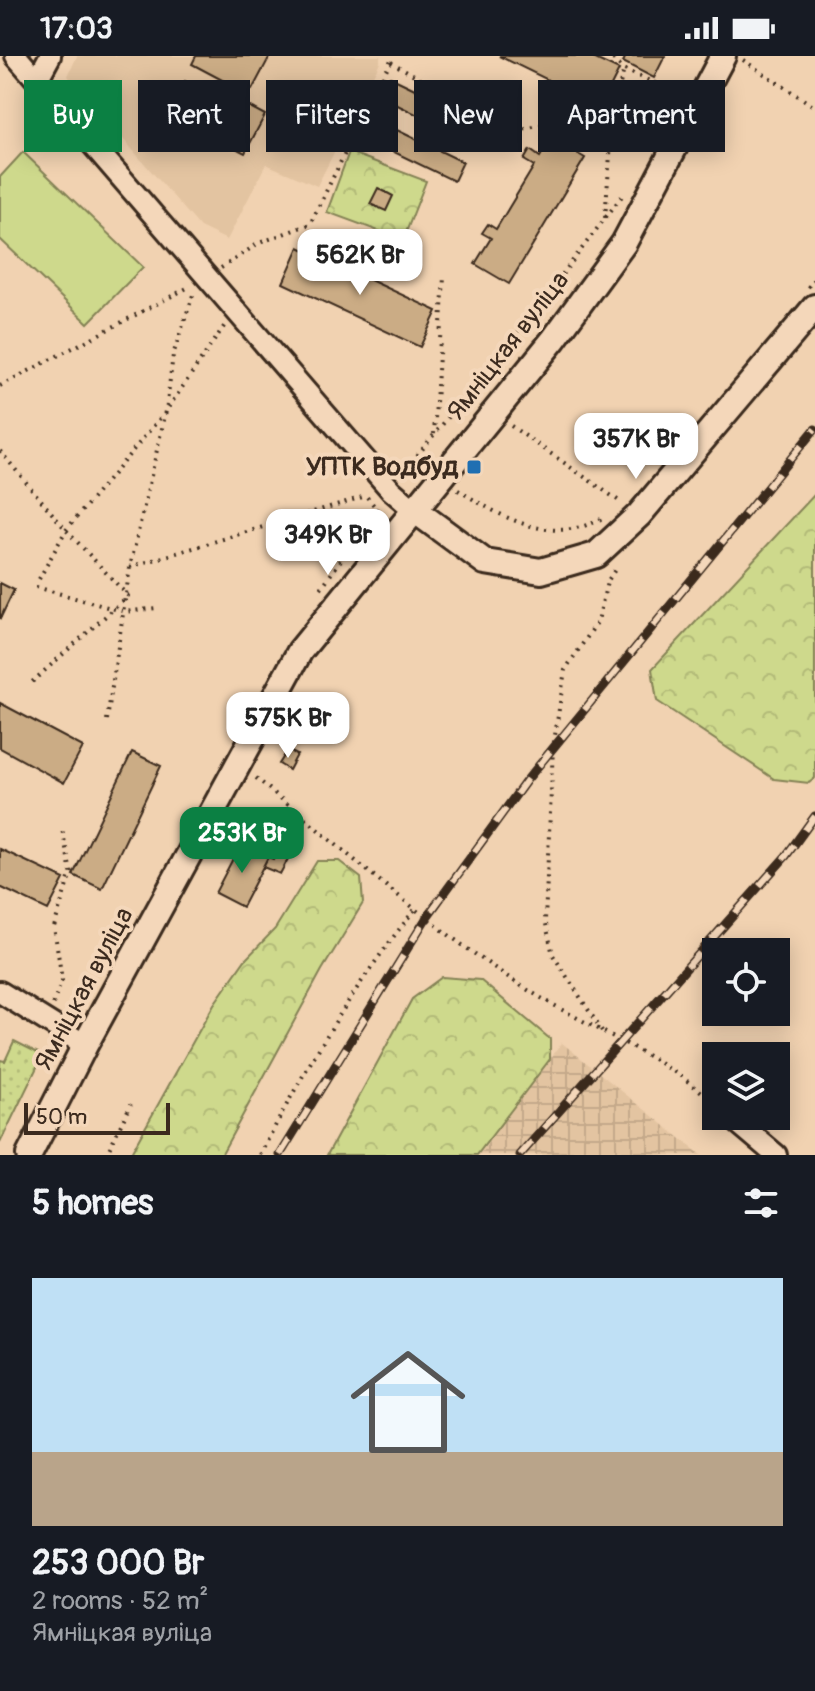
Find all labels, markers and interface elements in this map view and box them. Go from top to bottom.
text: 17:03 [40,10,113,47]
chip: Buy [24,80,122,152]
chip: Rent [138,80,250,152]
chip: Filters [266,80,398,152]
chip: New [414,80,522,152]
chip: Apartment [538,80,725,152]
pin: 562K Br [286,229,434,297]
text: 562K Br [315,239,405,271]
street label: Ямніцкая вуліца [440,265,576,427]
pin: 357K Br [562,413,710,481]
text: 357K Br [592,423,680,455]
place label: УПТК Водбуд [306,451,458,483]
marker: УПТК Водбуд [465,458,483,476]
pin: 349K Br [254,509,402,577]
text: 349K Br [284,519,372,551]
pin: 575K Br [214,692,362,760]
text: 575K Br [244,702,332,734]
pin: 253K Br [168,807,316,875]
text: 253K Br [198,817,286,849]
street label: Ямніцкая вуліца [28,902,140,1076]
map controls [702,938,790,1130]
button: locate [702,938,790,1026]
button: layers [702,1042,790,1130]
scale bar [24,1099,170,1135]
text: 50 m [36,1103,87,1131]
icon: filters [739,1181,783,1225]
text: 5 homes [32,1182,153,1225]
icon: home [336,1330,480,1474]
text: 253 000 Br [32,1542,204,1585]
text: 2 rooms · 52 m² [32,1585,208,1617]
text: Ямніцкая вуліца [32,1617,212,1649]

